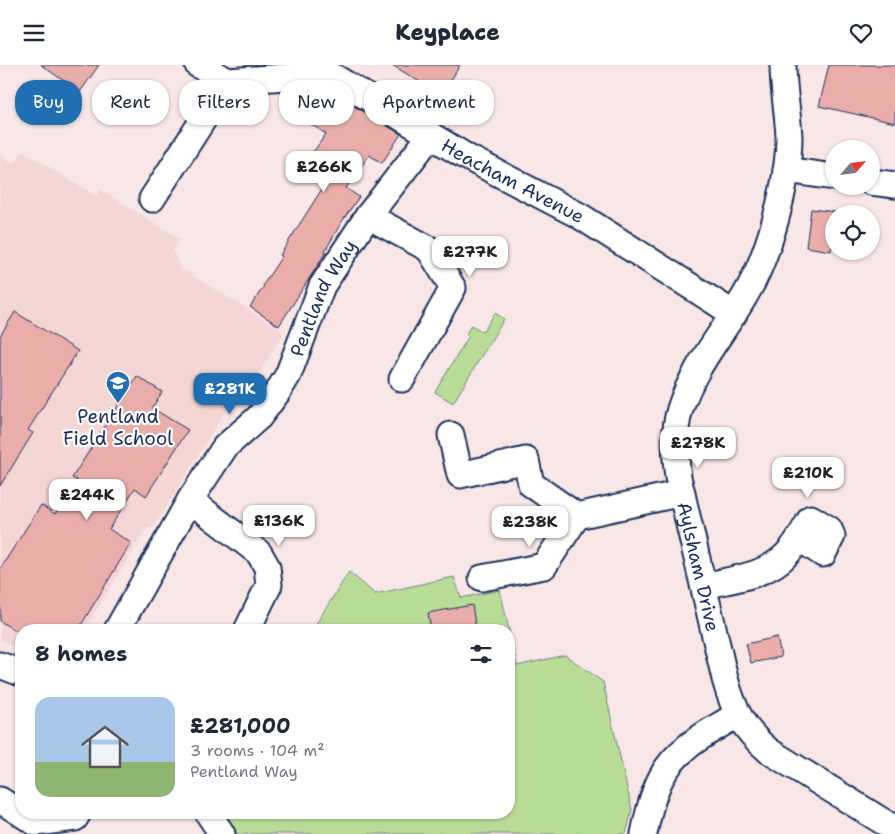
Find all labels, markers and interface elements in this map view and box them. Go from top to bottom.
text: Keyplace [395,18,500,47]
icon: menu [20,19,48,47]
icon: heart [847,19,875,47]
chip: Buy [15,80,82,125]
chip: Rent [92,80,169,125]
chip: Filters [179,80,269,125]
chip: New [279,80,354,125]
chip: Apartment [364,80,494,125]
street label: Heacham Avenue [437,132,589,229]
north arrow [825,140,880,195]
map controls [825,140,880,260]
pin: £266K [289,151,359,193]
text: £266K [296,156,352,177]
button: locate [825,205,880,260]
street label: Pentland Way [284,234,362,360]
pin: £277K [435,235,505,278]
text: £277K [443,241,497,262]
school or university icon: Pentland Field School [105,370,131,404]
pin: £281K [195,373,265,415]
text: £281K [205,378,255,399]
place label: Pentland Field School [63,404,173,451]
pin: £278K [663,427,733,469]
text: £278K [671,432,725,453]
pin: £210K [773,457,843,499]
text: £210K [783,462,833,483]
pin: £244K [52,479,122,521]
text: £244K [60,484,114,505]
street label: Aylsham Drive [672,499,726,634]
pin: £136K [244,505,314,547]
pin: £238K [495,505,565,548]
text: £136K [254,510,304,531]
text: £238K [502,511,558,532]
text: 8 homes [35,640,127,668]
icon: filters [467,640,495,668]
text: £281,000 [190,712,291,740]
icon: home [75,717,135,777]
text: 3 rooms · 104 m² [190,740,325,761]
text: Pentland Way [190,761,298,782]

